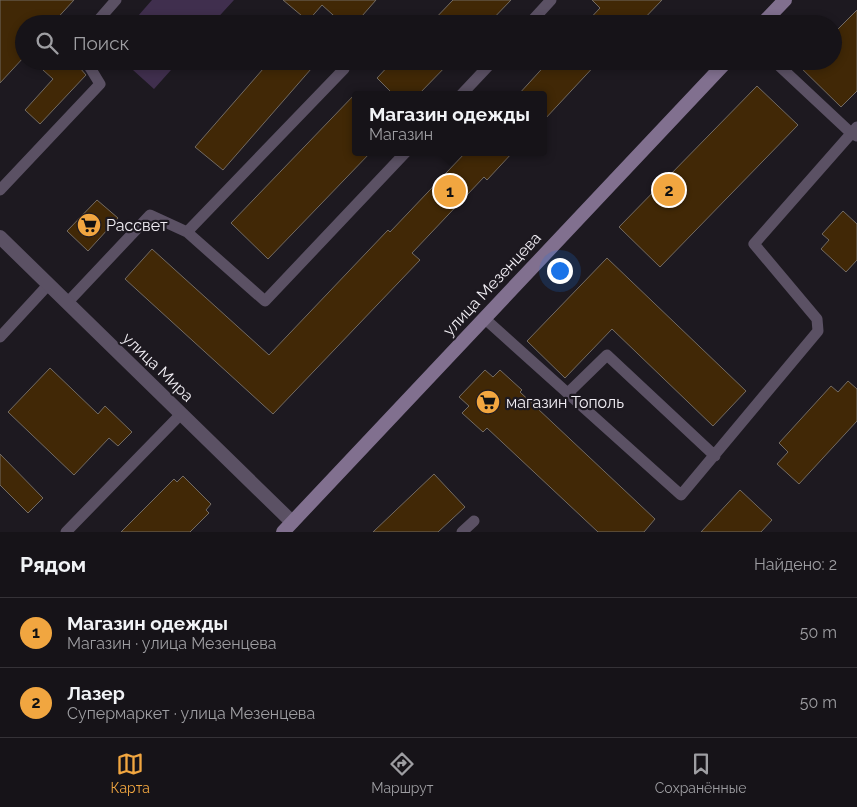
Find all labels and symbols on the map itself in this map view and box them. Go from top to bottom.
pin: 2 [653,171,685,209]
pin: 1 [434,172,466,210]
supermarket icon: Рассвет [76,212,102,238]
place label: Рассвет [106,216,168,235]
street label: улица Мезенцева [439,228,545,340]
your location [547,258,573,284]
street label: улица Мира [118,328,198,406]
supermarket icon: магазин Тополь [475,389,501,415]
place label: магазин Тополь [506,393,624,412]

